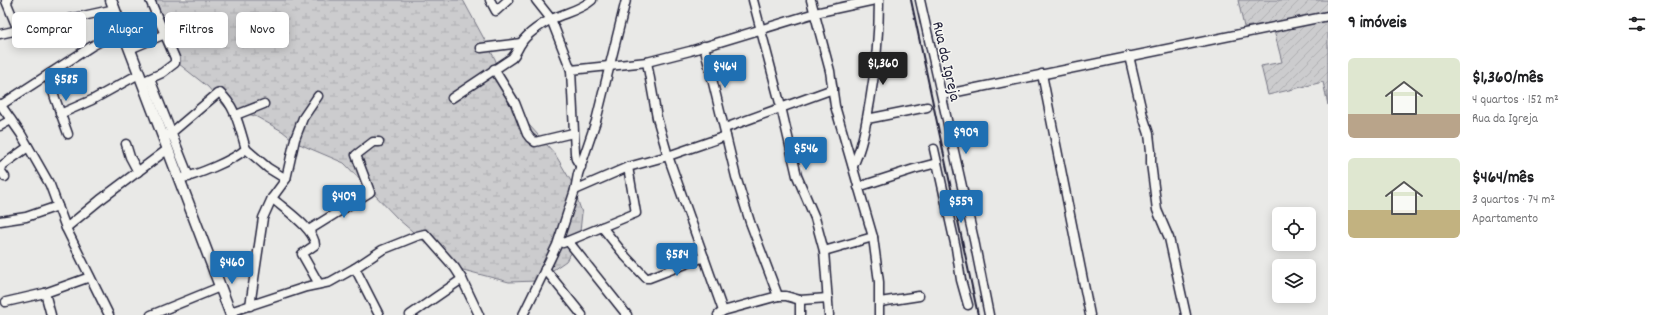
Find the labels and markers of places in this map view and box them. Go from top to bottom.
pin: $1,360 [850,52,916,86]
pin: $464 [701,55,749,89]
pin: $585 [42,68,90,102]
pin: $909 [942,121,990,155]
pin: $546 [782,137,830,171]
pin: $409 [320,185,368,219]
pin: $559 [937,190,985,224]
pin: $584 [653,243,701,277]
pin: $460 [208,251,256,285]

